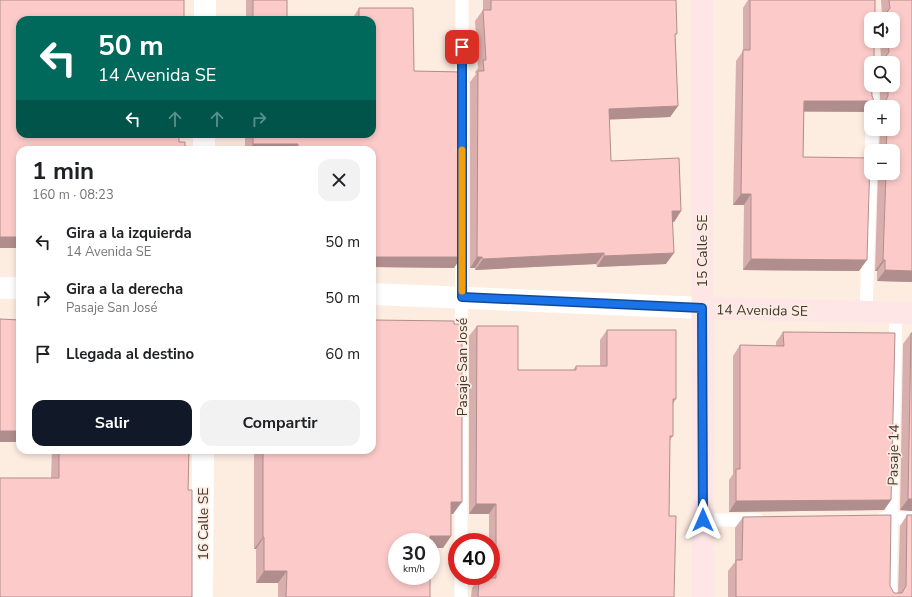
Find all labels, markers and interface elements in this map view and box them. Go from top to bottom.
map controls [864,12,900,180]
button: sound [864,12,900,48]
text: 50 m [98,27,164,65]
pin [445,30,479,64]
icon: left [32,32,84,84]
icon: arrive [451,36,473,58]
button: search [864,56,900,92]
text: 14 Avenida SE [98,63,216,87]
button: + [864,100,900,136]
icon: left [122,108,144,130]
icon: ahead [164,108,186,130]
icon: ahead [206,108,228,130]
icon: right [248,108,270,130]
button: − [864,144,900,180]
text: 1 min [32,155,94,187]
button: close [318,159,360,201]
text: 160 m · 08:23 [32,186,114,204]
street label: 15 Calle SE [693,214,712,288]
text: Gira a la izquierda [66,223,192,243]
icon: left [32,231,54,253]
text: 50 m [325,232,360,252]
text: 14 Avenida SE [66,243,151,261]
text: Gira a la derecha [66,279,183,299]
icon: right [32,287,54,309]
text: 50 m [325,288,360,308]
text: Pasaje San José [66,299,158,317]
street label: 14 Avenida SE [716,300,808,321]
street label: Pasaje San José [453,318,472,416]
icon: arrive [32,343,54,365]
text: Llegada al destino [66,344,194,364]
text: 60 m [325,344,360,364]
button: Salir [32,400,192,446]
button: Compartir [200,400,360,446]
street label: Pasaje 14 [883,424,904,486]
street label: 16 Calle SE [194,487,213,561]
position arrow [682,499,724,541]
speed limit sign: 40 [448,533,500,585]
text: 30 [402,540,426,567]
text: km/h [403,562,425,576]

